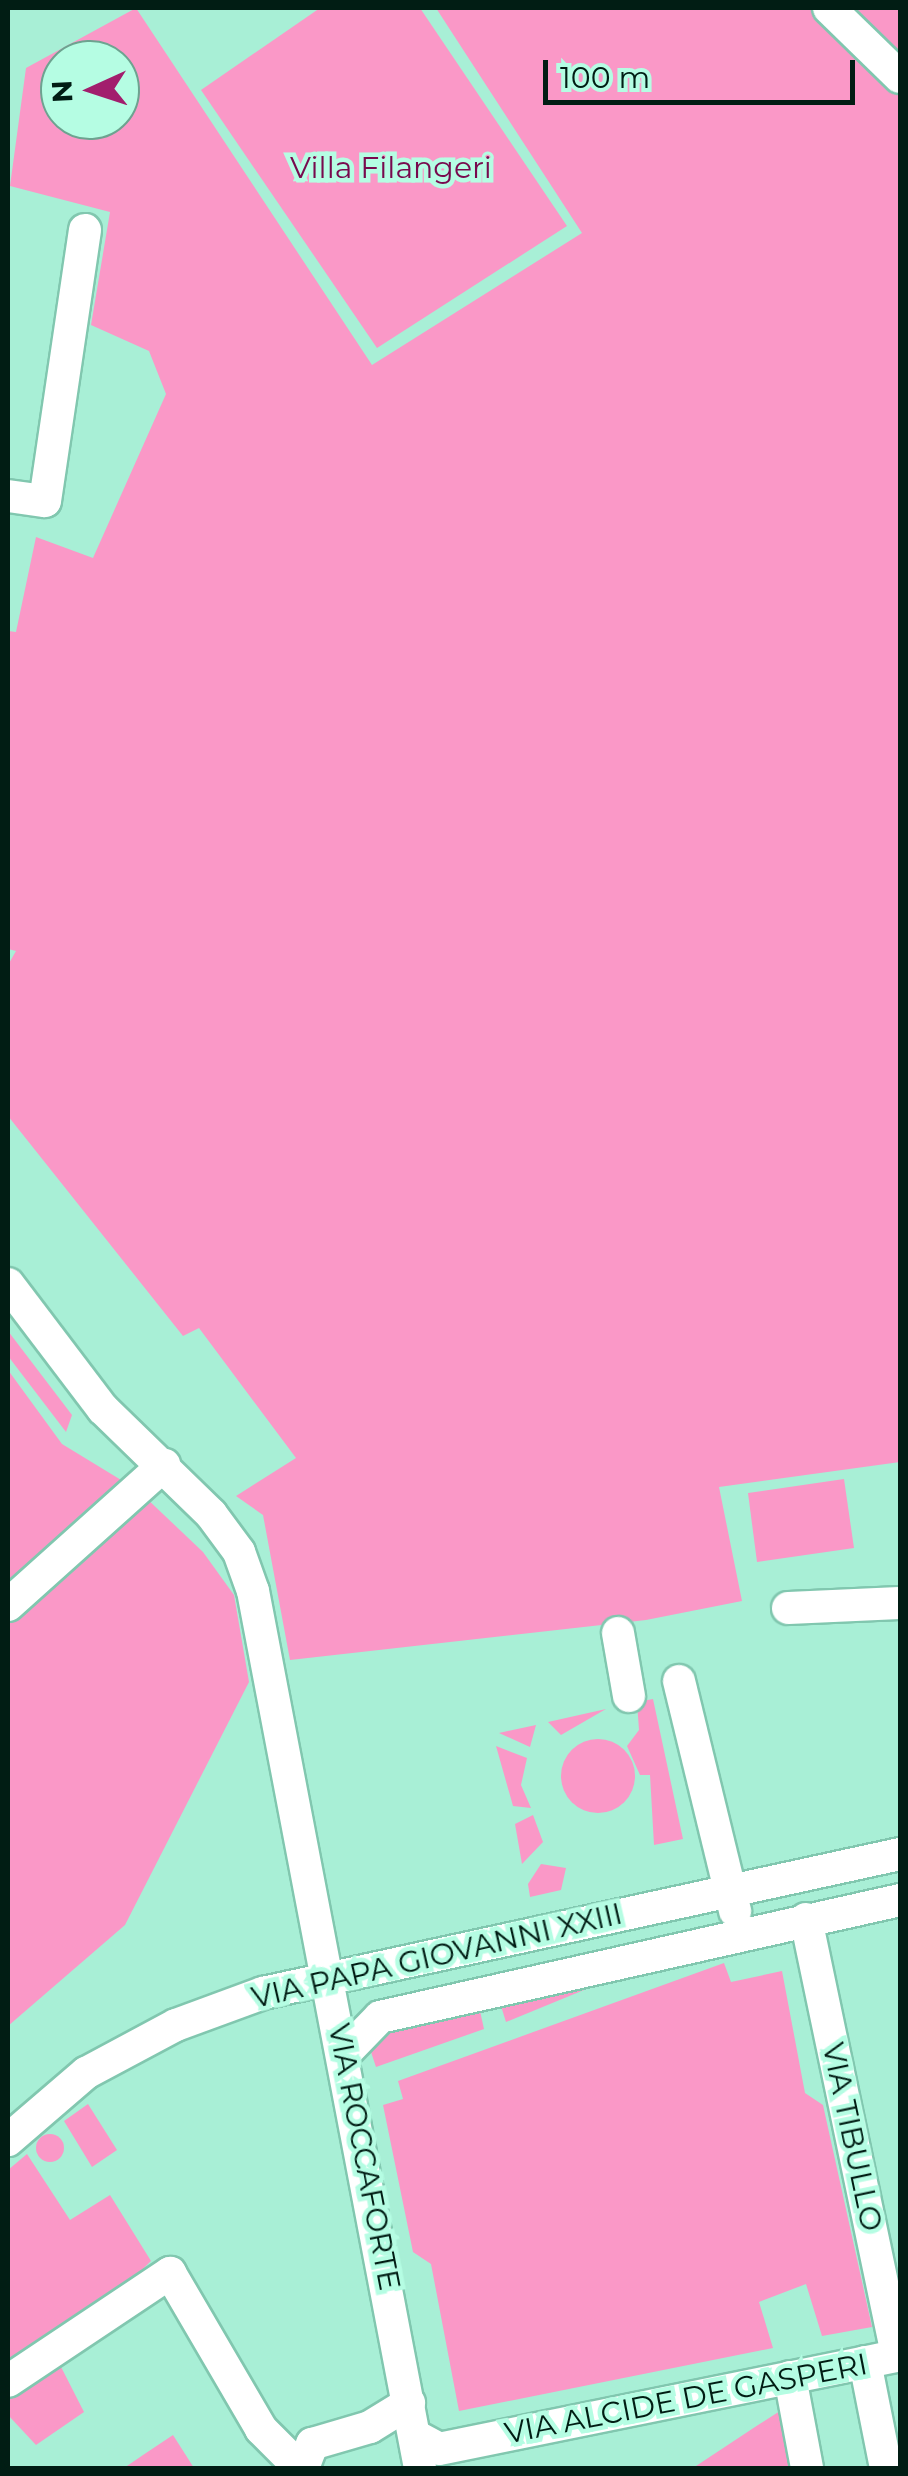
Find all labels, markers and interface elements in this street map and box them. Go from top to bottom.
north arrow [40,40,140,140]
scale bar [548,40,860,102]
text: 100 m [560,59,650,96]
text: N [44,79,80,104]
park label: Villa Filangeri [290,150,492,186]
street label: VIA PAPA GIOVANNI XXIII [248,1896,626,2016]
street label: VIA ROCCAFORTE [320,2021,408,2293]
street label: VIA TIBULLO [814,2040,890,2234]
street label: VIA ALCIDE DE GASPERI [502,2346,870,2452]

